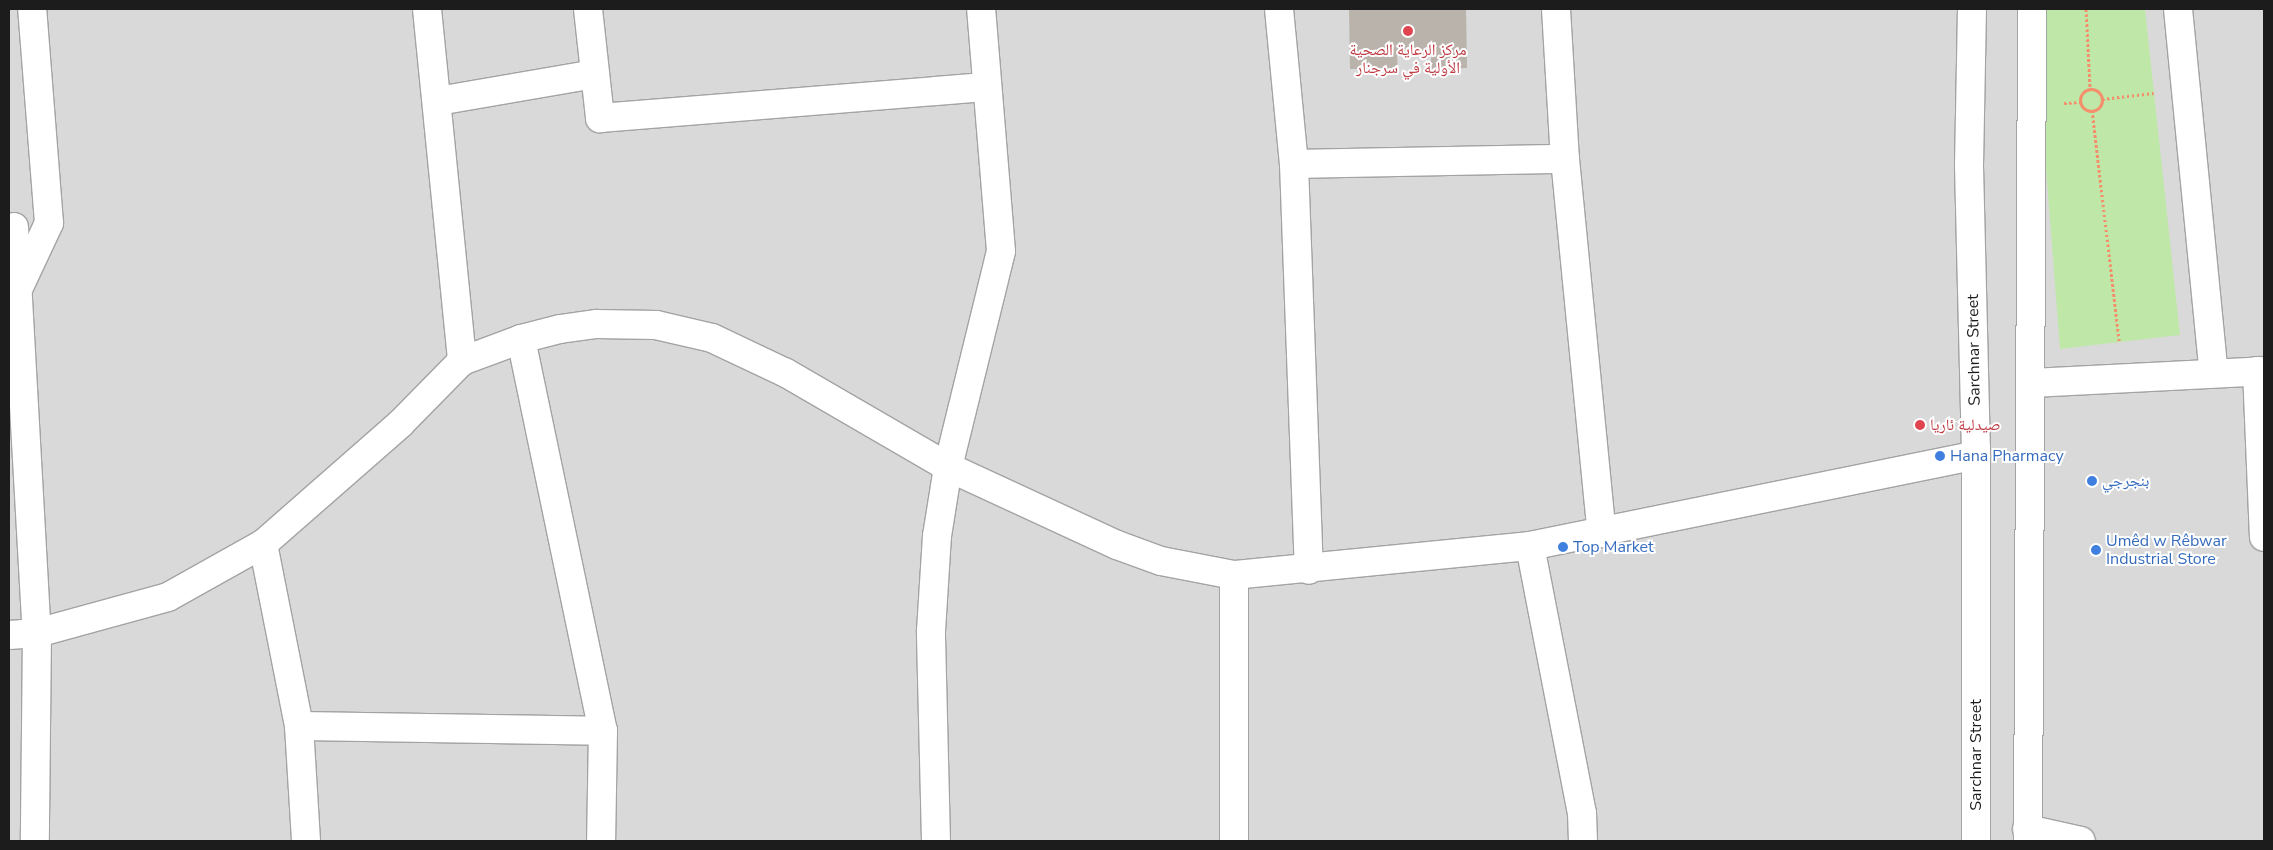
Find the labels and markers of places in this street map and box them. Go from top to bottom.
marker: مركز الرعاية الصحية الأولية في سرجنار [1401,24,1415,38]
place label: مركز الرعاية الصحية الأولية في سرجنار [1350,40,1466,78]
place label: صيدلية ئاريا [1930,415,2001,435]
marker: صيدلية ئاريا [1914,419,1926,431]
place label: Hana Pharmacy [1950,446,2064,466]
marker: Hana Pharmacy [1934,450,1946,462]
place label: بنجرجي [2102,471,2149,491]
marker: بنجرجي [2086,475,2098,487]
place label: Umêd w Rêbwar Industrial Store [2106,531,2227,569]
place label: Top Market [1573,537,1654,557]
marker: Top Market [1557,541,1569,553]
marker: Umêd w Rêbwar Industrial Store [2090,544,2102,556]

